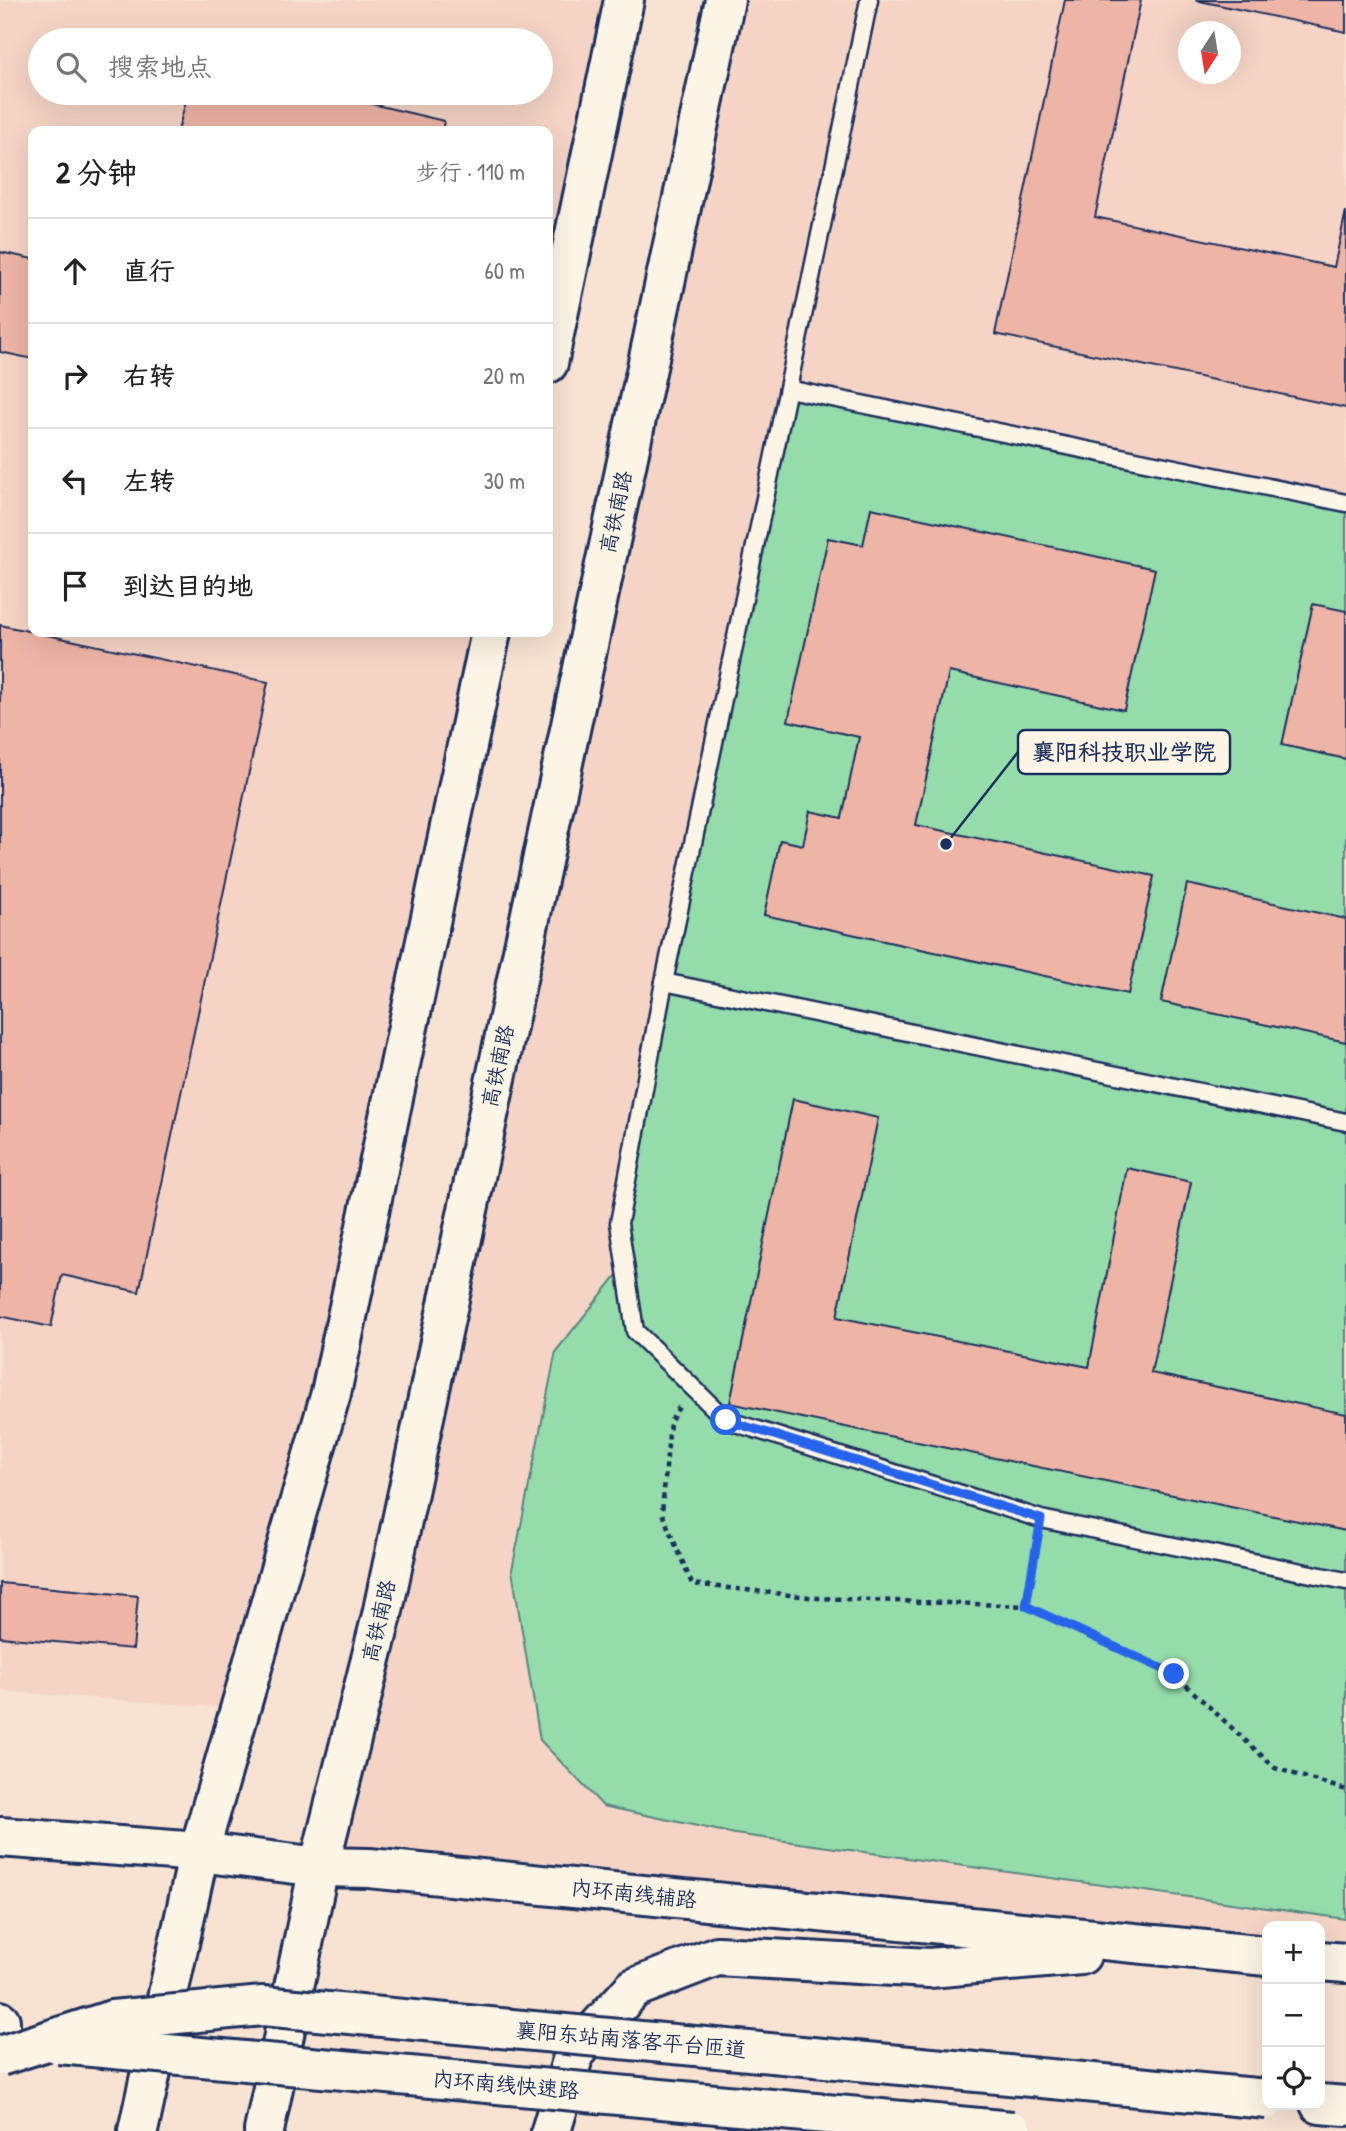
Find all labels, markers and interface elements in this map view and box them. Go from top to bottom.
north arrow [1178,21,1241,84]
search box [28,28,553,105]
icon: search [52,48,90,86]
text: 搜索地点 [108,49,212,84]
text: 2 分钟 [56,152,137,192]
text: 步行 · 110 m [416,156,525,187]
icon: ahead [56,252,94,290]
text: 直行 [123,253,175,288]
text: 60 m [485,255,525,286]
icon: right [56,357,94,395]
text: 右转 [123,358,175,393]
text: 20 m [483,360,525,391]
icon: left [56,462,94,500]
text: 左转 [123,463,175,498]
text: 30 m [483,465,525,496]
street label: 高铁南路 [593,468,638,556]
icon: arrive [56,567,94,605]
text: 到达目的地 [123,568,253,603]
callout: 襄阳科技职业学院 [1018,730,1230,774]
text: 襄阳科技职业学院 [1032,736,1216,767]
street label: 高铁南路 [475,1022,520,1110]
route start [710,1404,741,1435]
street label: 高铁南路 [355,1577,402,1665]
route end [1158,1658,1189,1689]
street label: 内环南线辅路 [570,1872,698,1915]
map controls [1262,1921,1325,2110]
button: + [1262,1921,1325,1984]
button: − [1262,1984,1325,2047]
street label: 襄阳东站南落客平台匝道 [515,2015,747,2064]
button: locate [1262,2047,1325,2110]
street label: 内环南线快速路 [432,2064,581,2105]

